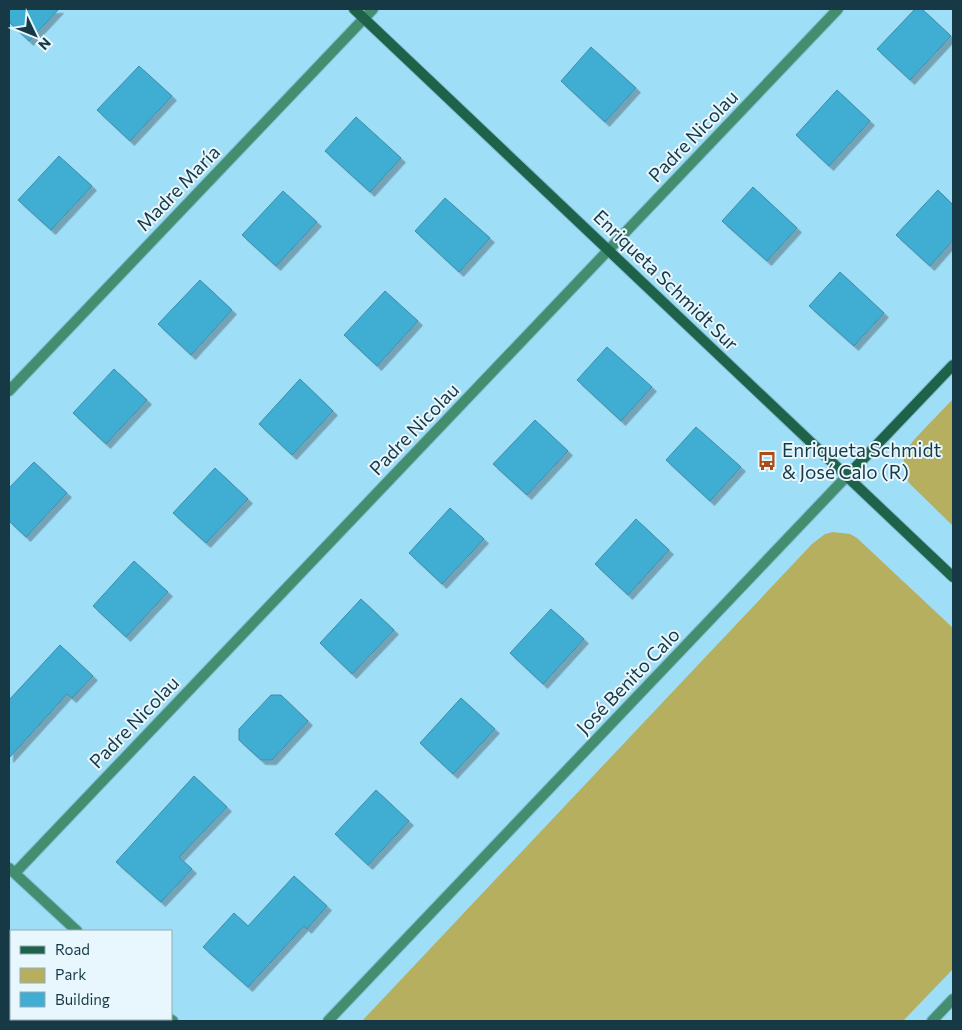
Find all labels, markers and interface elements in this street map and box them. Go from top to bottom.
north arrow [10,10,60,60]
text: N [35,35,55,54]
street label: Padre Nicolau [643,85,742,186]
street label: Madre María [131,140,224,235]
street label: Enriqueta Schmidt Sur [589,205,744,355]
street label: Padre Nicolau [364,378,463,479]
place label: Enriqueta Schmidt & José Calo (R) [782,438,941,483]
bus stop icon: Enriqueta Schmidt & José Calo (R) [756,450,778,472]
street label: José Benito Calo [571,623,684,739]
street label: Padre Nicolau [84,671,183,772]
legend [10,930,172,1020]
text: Road [55,940,90,958]
text: Park [55,965,86,983]
text: Building [55,990,110,1008]

